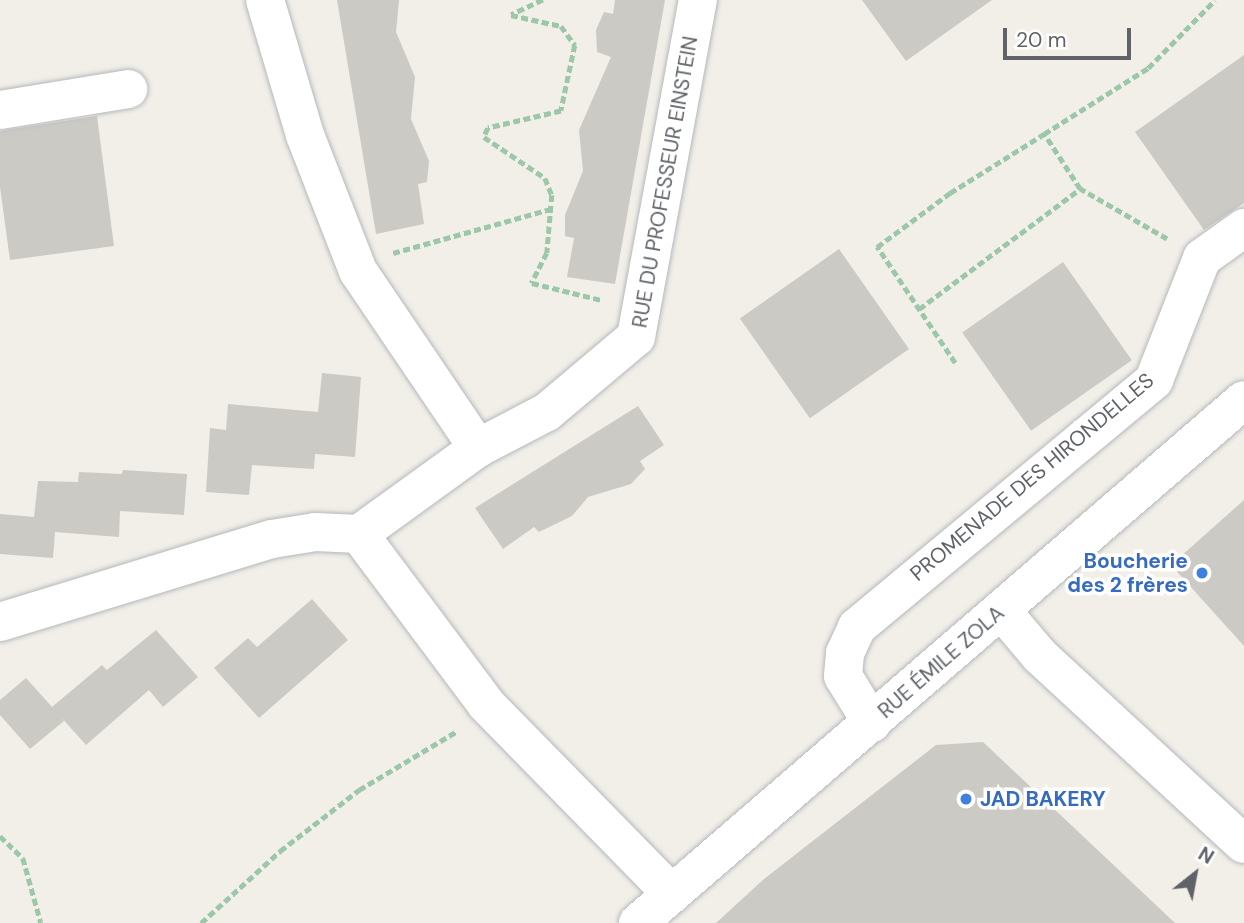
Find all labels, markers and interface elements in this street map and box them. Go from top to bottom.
scale bar [1006,14,1134,58]
text: 20 m [1016,26,1067,54]
street label: RUE DU PROFESSEUR EINSTEIN [627,34,703,330]
street label: PROMENADE DES HIRONDELLES [905,368,1159,586]
place label: Boucherie des 2 frères [1067,548,1188,598]
marker: Boucherie des 2 frères [1194,565,1210,581]
street label: RUE ÉMILE ZOLA [873,600,1009,724]
place label: JAD BAKERY [980,786,1106,812]
marker: JAD BAKERY [958,791,974,807]
north arrow [1160,839,1230,909]
text: N [1194,841,1218,870]

